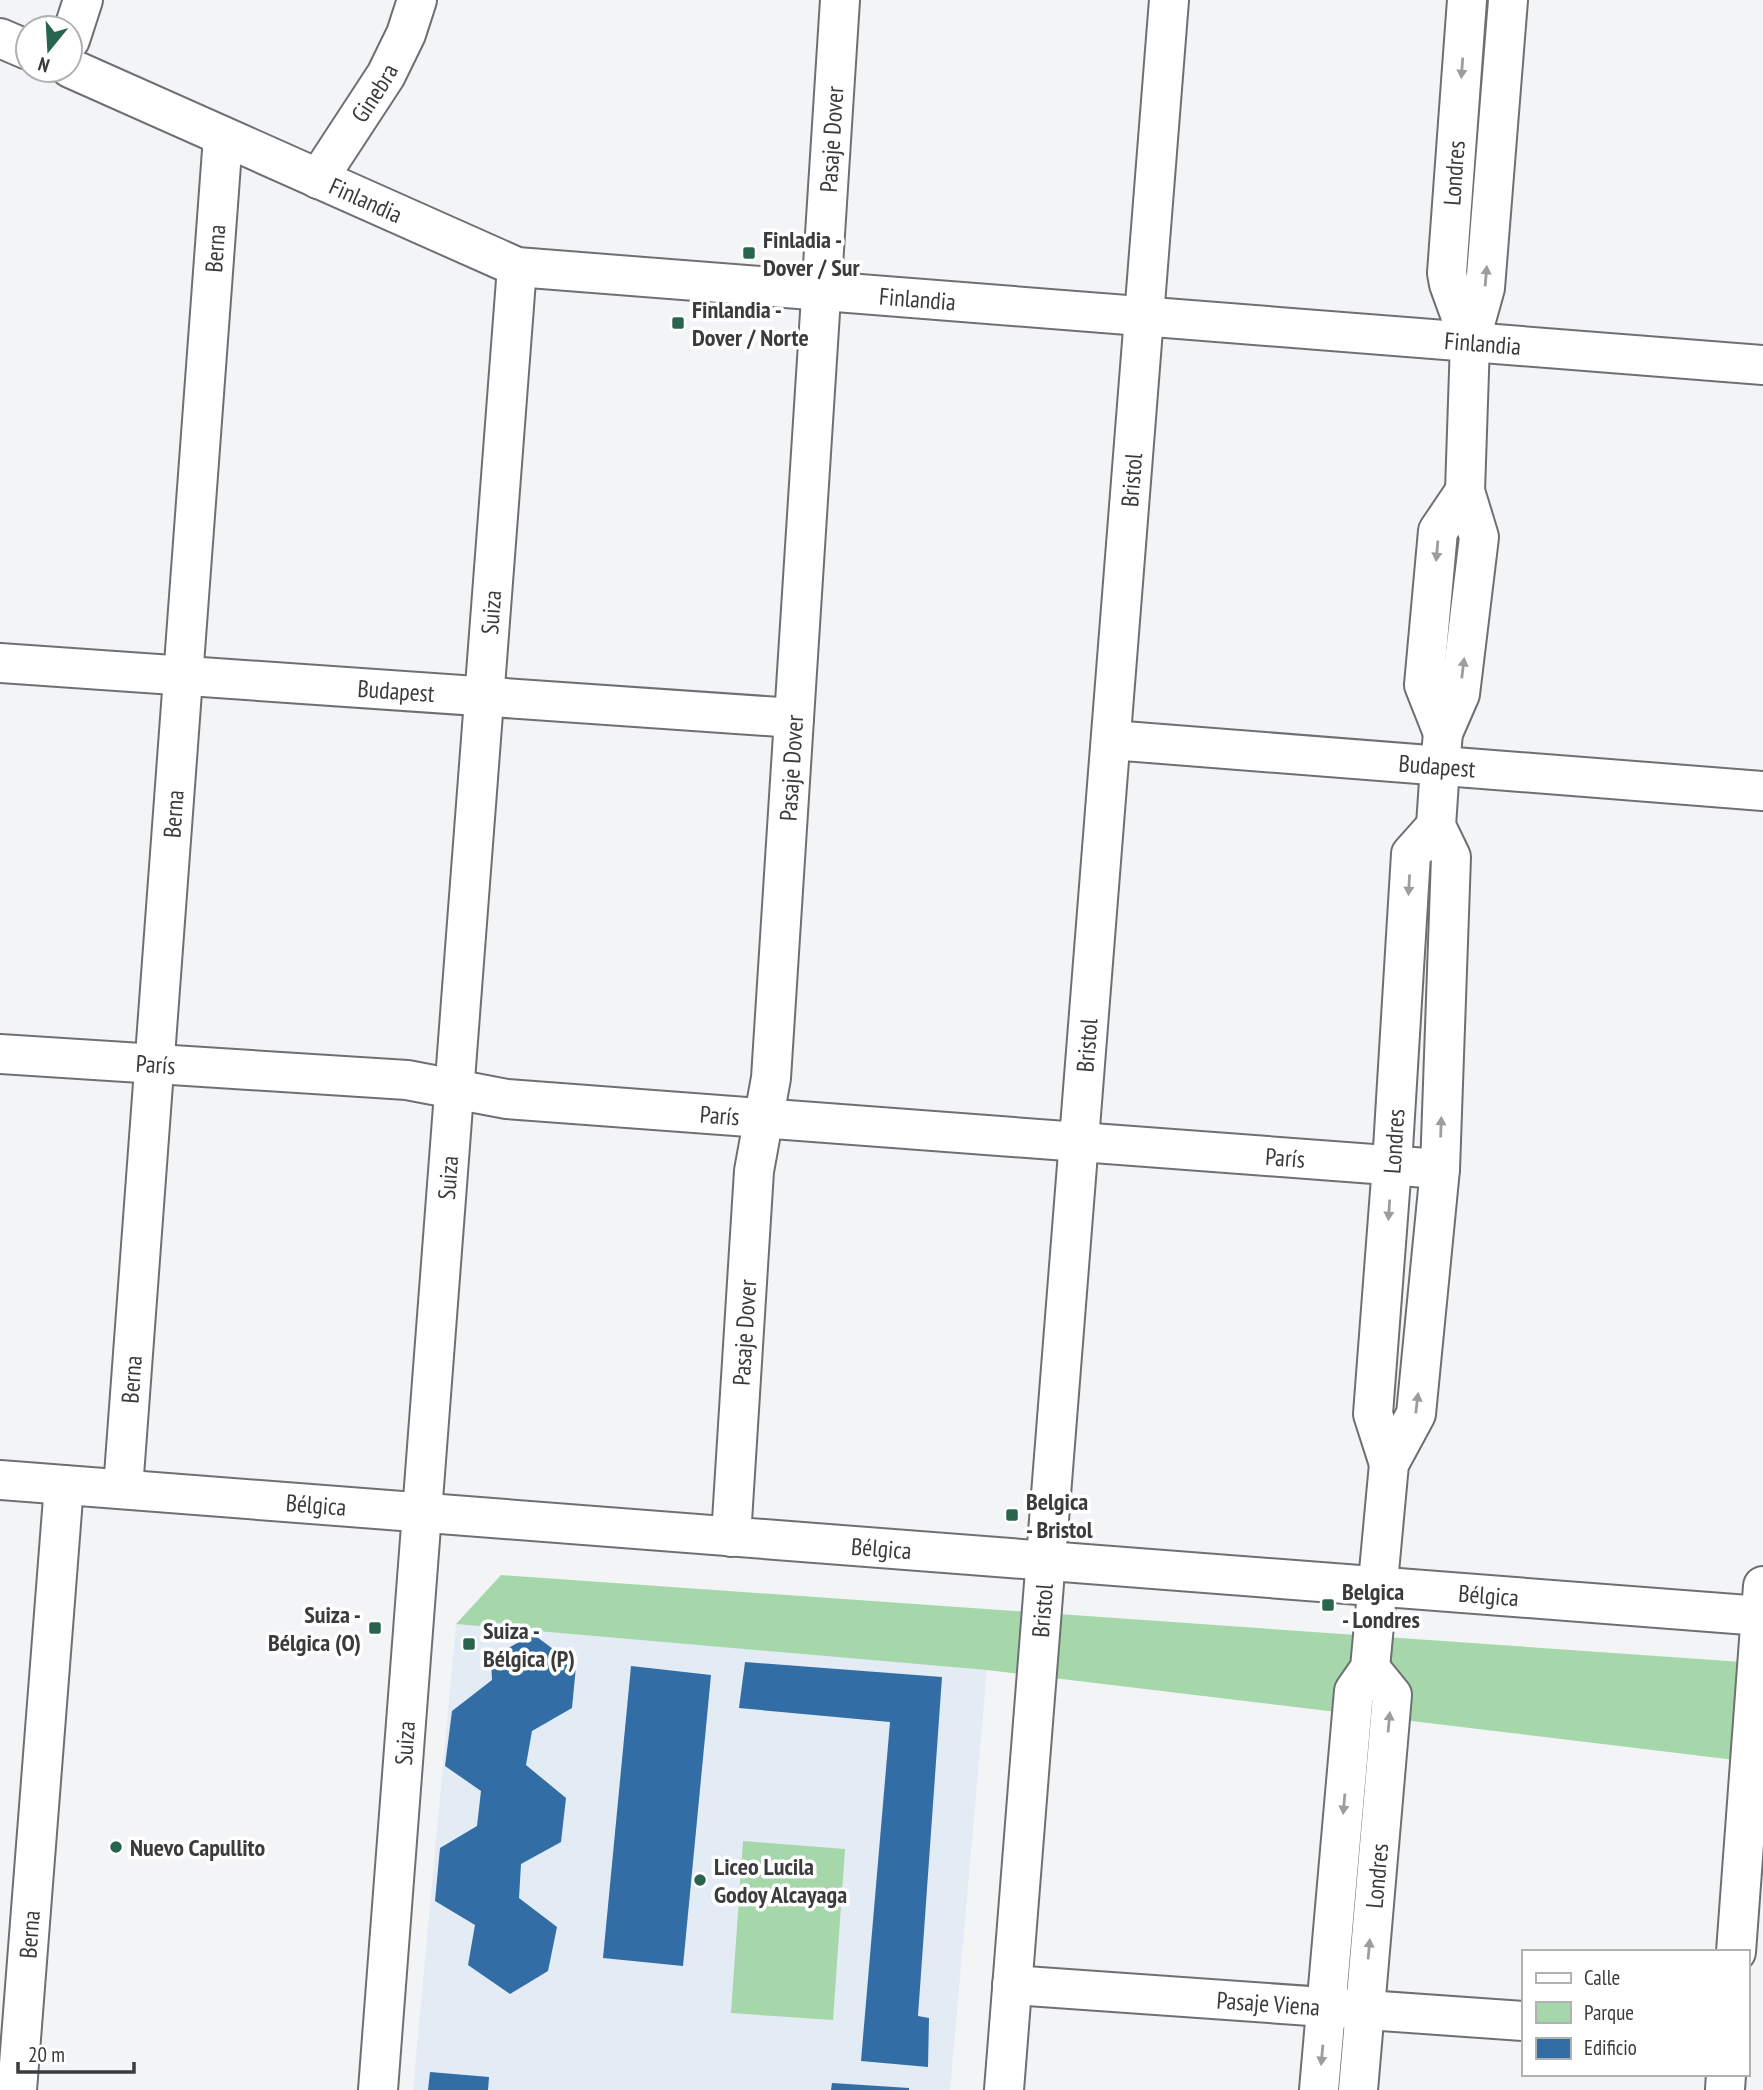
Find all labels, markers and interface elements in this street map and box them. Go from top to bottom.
north arrow [14,14,84,84]
text: N [35,52,52,78]
one-way arrow [1456,57,1467,79]
street label: Ginebra [344,59,405,128]
street label: Pasaje Dover [812,85,850,193]
street label: Londres [1436,140,1472,206]
street label: Finlandia [325,170,407,230]
street label: Berna [198,223,232,273]
place label: Finladia - Dover / Sur [763,224,860,283]
marker: Finladia - Dover / Sur [741,245,757,261]
one-way arrow [1481,264,1492,286]
street label: Finlandia [878,280,957,317]
place label: Finlandia - Dover / Norte [692,294,809,353]
marker: Finlandia - Dover / Norte [670,315,686,331]
street label: Finlandia [1443,324,1522,361]
street label: Bristol [1114,452,1149,508]
one-way arrow [1431,540,1442,562]
street label: Suiza [474,589,508,635]
one-way arrow [1458,657,1469,679]
street label: Budapest [357,672,436,709]
street label: Pasaje Dover [772,713,810,822]
street label: Budapest [1397,747,1477,784]
street label: Berna [156,789,190,839]
one-way arrow [1403,874,1414,896]
street label: Bristol [1069,1017,1104,1073]
street label: París [135,1047,176,1081]
street label: París [699,1098,741,1132]
street label: Londres [1376,1108,1411,1175]
one-way arrow [1436,1116,1447,1138]
street label: París [1264,1140,1306,1174]
street label: Suiza [430,1154,465,1201]
one-way arrow [1383,1199,1394,1221]
street label: Pasaje Dover [725,1278,763,1386]
street label: Berna [114,1354,148,1404]
one-way arrow [1412,1392,1423,1414]
place label: Belgica - Bristol [1026,1486,1093,1545]
street label: Bélgica [285,1487,347,1522]
marker: Belgica - Bristol [1004,1507,1020,1523]
street label: Bélgica [850,1530,913,1566]
place label: Belgica - Londres [1342,1576,1420,1635]
street label: Bélgica [1457,1577,1520,1613]
street label: Bristol [1024,1582,1059,1638]
marker: Belgica - Londres [1320,1597,1336,1613]
place label: Suiza - Bélgica (O) [268,1599,361,1658]
place label: Suiza - Bélgica (P) [483,1615,575,1674]
marker: Suiza - Bélgica (O) [367,1620,383,1636]
marker: Suiza - Bélgica (P) [461,1636,477,1652]
one-way arrow [1384,1711,1395,1733]
street label: Suiza [387,1720,422,1766]
one-way arrow [1338,1793,1349,1815]
place label: Nuevo Capullito [130,1832,266,1863]
marker: Nuevo Capullito [108,1839,124,1855]
street label: Londres [1358,1842,1395,1909]
place label: Liceo Lucila Godoy Alcayaga [714,1851,847,1910]
marker: Liceo Lucila Godoy Alcayaga [692,1872,708,1888]
street label: Berna [12,1909,46,1960]
one-way arrow [1364,1937,1375,1959]
legend [1522,1950,1749,2076]
text: Calle [1584,1964,1620,1991]
street label: Pasaje Viena [1216,1984,1321,2022]
text: Parque [1584,1999,1634,2026]
scale bar [18,2030,133,2074]
text: Edificio [1584,2034,1637,2061]
text: 20 m [28,2041,65,2068]
one-way arrow [1316,2044,1327,2066]

